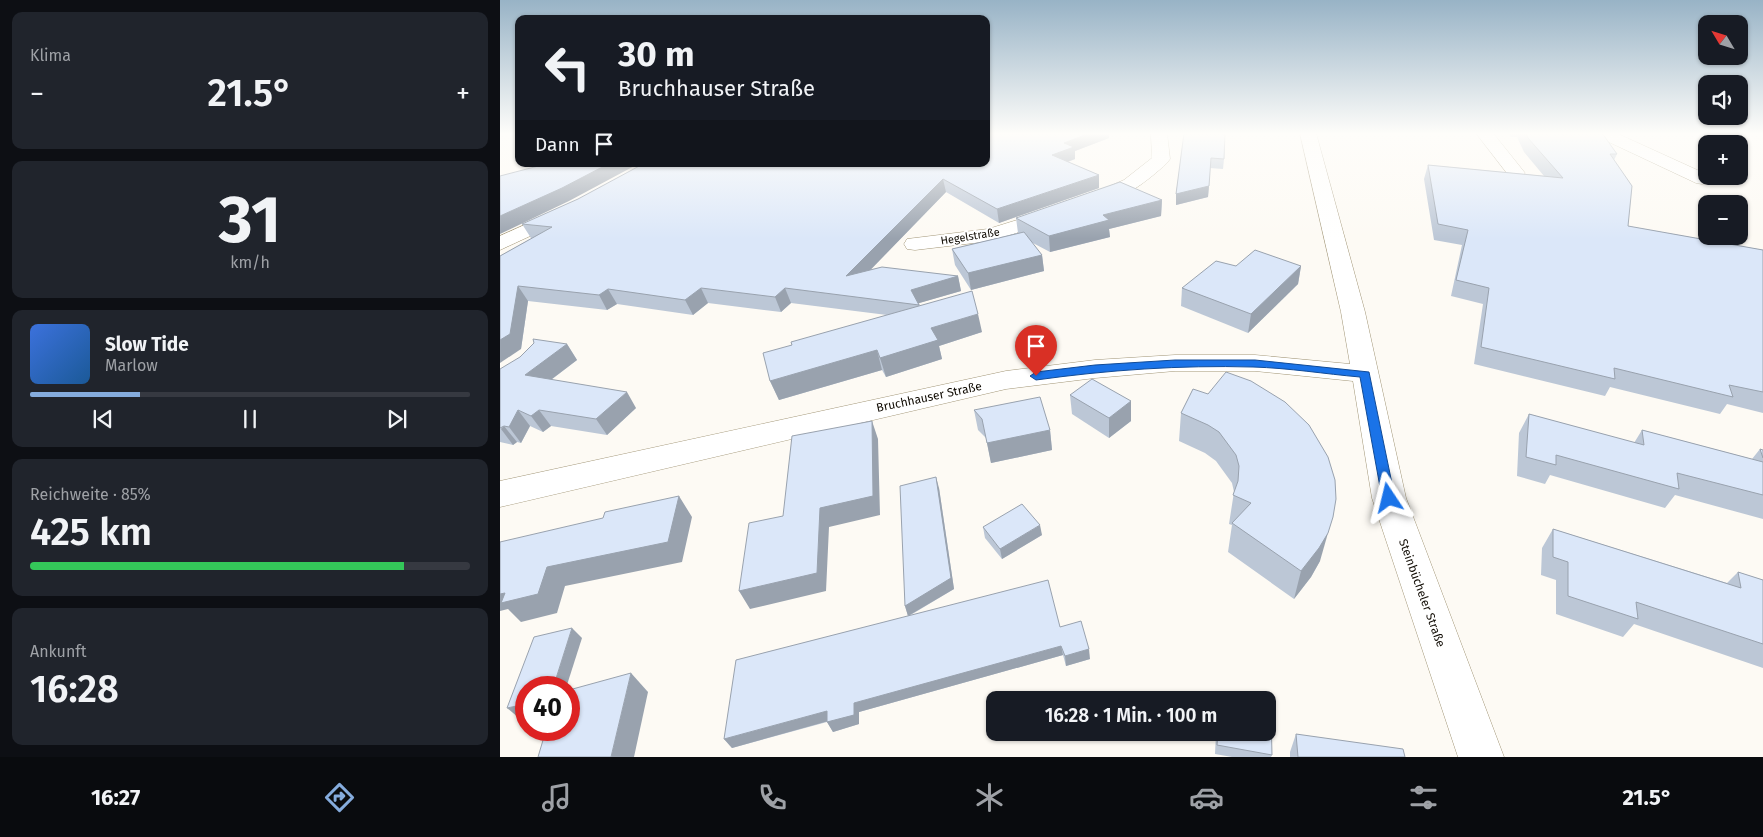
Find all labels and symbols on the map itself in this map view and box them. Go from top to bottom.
north arrow [1698,15,1748,65]
street label: Hegelstraße [940,225,1001,248]
pin [1015,325,1057,376]
street label: Bruchhauser Straße [875,379,983,415]
position arrow [1362,471,1414,523]
street label: Steinbücheler Straße [1396,537,1448,649]
speed limit sign: 40 [515,676,580,741]

